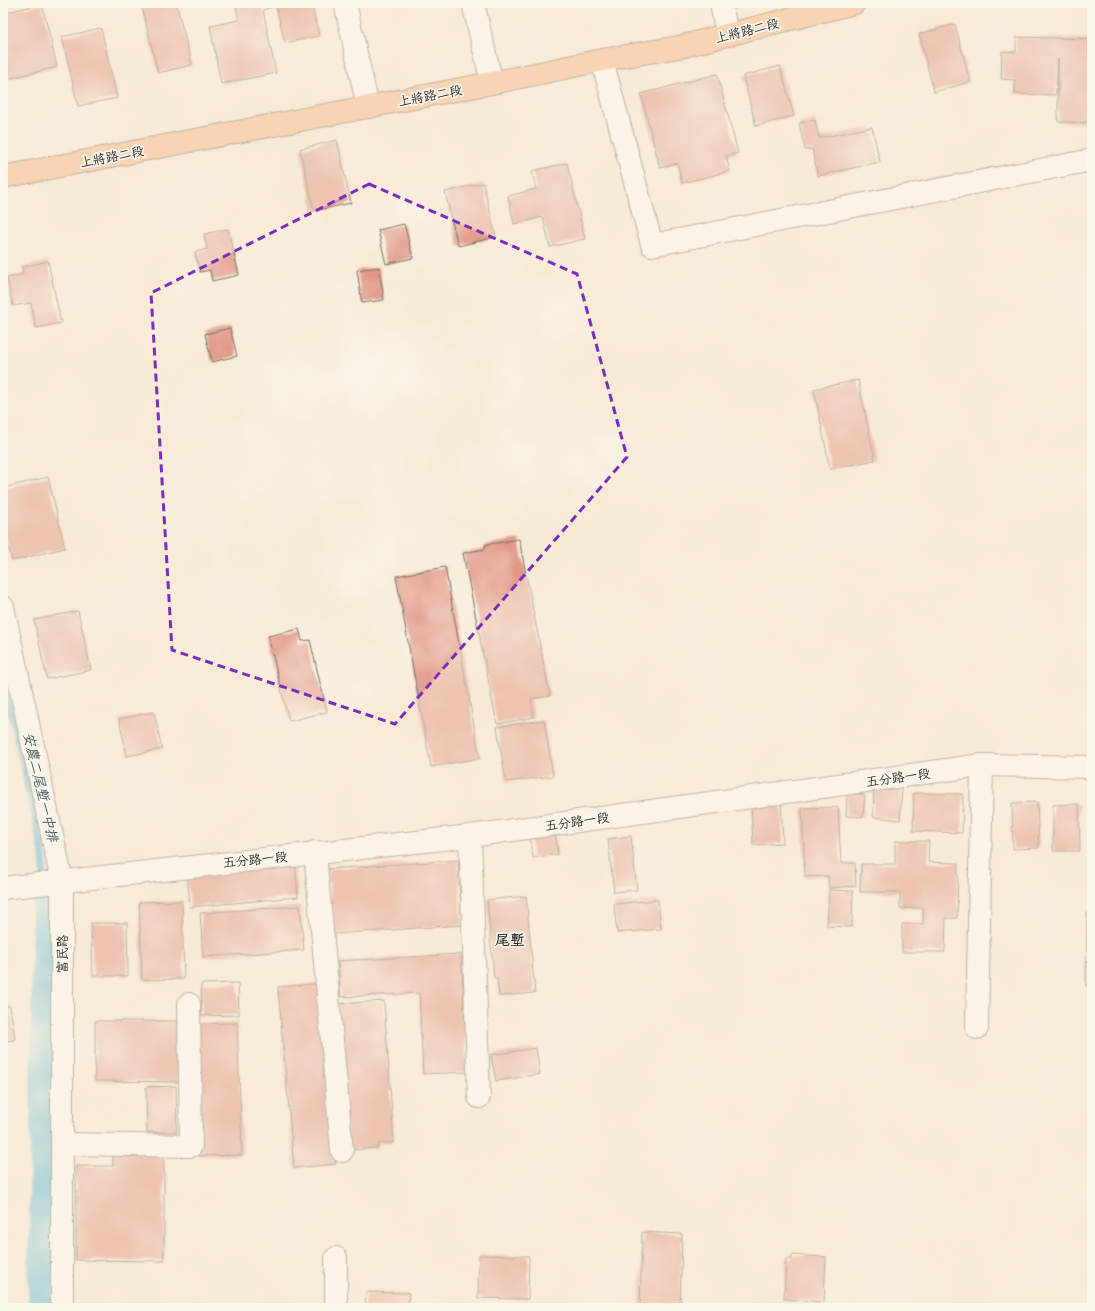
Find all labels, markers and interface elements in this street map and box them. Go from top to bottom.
street label: 上將路二段 [714,15,781,50]
street label: 上將路二段 [397,82,464,113]
street label: 上將路二段 [79,143,146,174]
water label: 安農二尾塹一中排 [17,731,62,846]
street label: 五分路一段 [865,766,932,793]
street label: 五分路一段 [544,810,611,837]
street label: 五分路一段 [222,849,289,874]
district label: 尾塹 [495,931,525,953]
street label: 富民路 [55,934,74,974]

